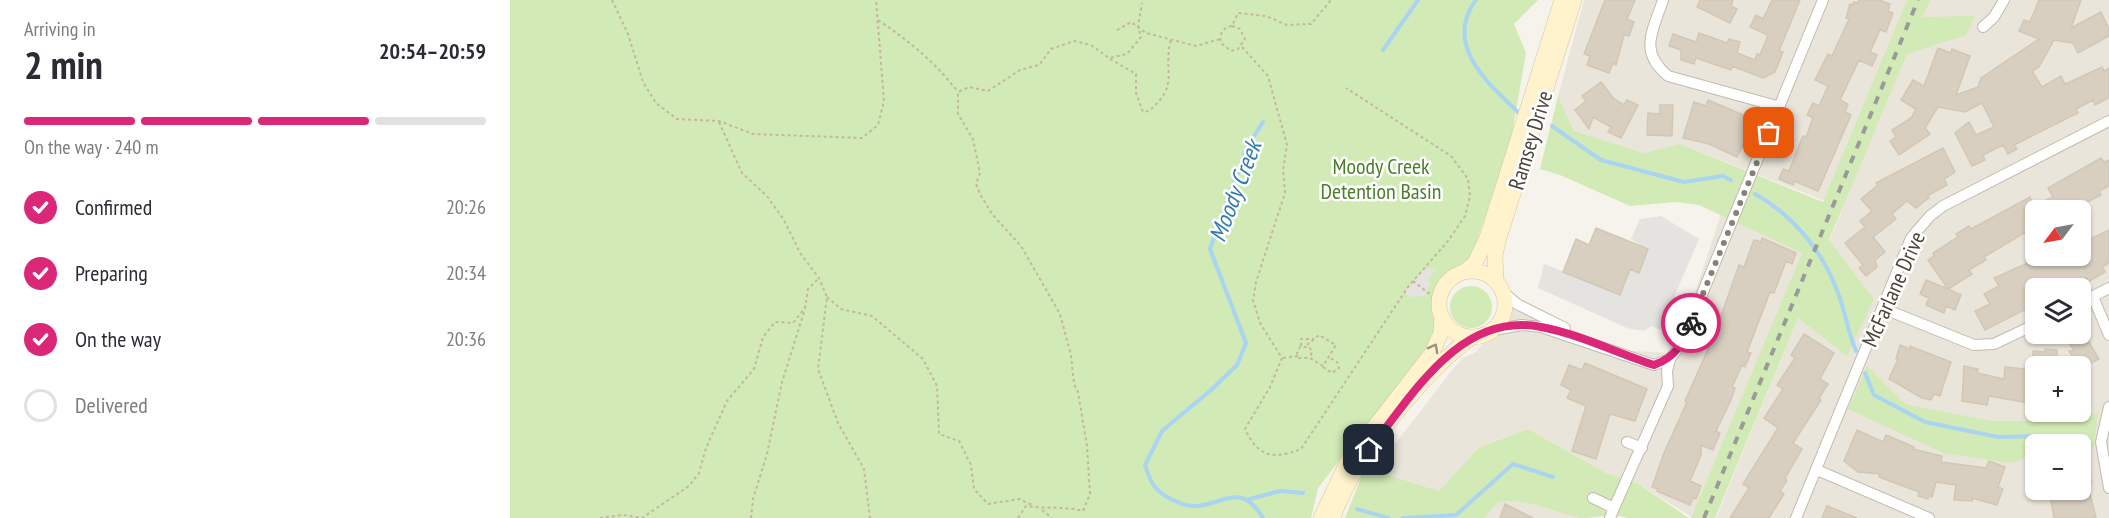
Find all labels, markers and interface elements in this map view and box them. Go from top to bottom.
text: Arriving in [24,16,96,42]
text: 20:54–20:59 [379,37,486,65]
text: 2 min [24,39,103,90]
street label: Ramsey Drive [1502,87,1558,193]
pin [1743,107,1794,158]
icon: bag [1752,116,1785,149]
water label: Moody Creek [1202,133,1269,246]
text: On the way · 240 m [24,134,159,160]
park label: Moody Creek Detention Basin [1321,152,1441,205]
icon: check [24,191,57,224]
text: Confirmed [75,193,152,221]
text: 20:26 [446,194,486,220]
north arrow [2025,200,2091,266]
map controls [2025,200,2091,500]
street label: McFarlane Drive [1855,227,1931,351]
icon: check [24,257,57,290]
text: Preparing [75,259,148,287]
text: 20:34 [446,260,486,286]
button: layers [2025,278,2091,344]
courier [1661,293,1721,353]
icon: bike [1675,307,1708,340]
icon: check [24,323,57,356]
text: On the way [75,325,161,353]
text: 20:36 [446,326,486,352]
one-way arrow [1426,343,1438,354]
button: + [2025,356,2091,422]
text: Delivered [75,391,148,419]
pin [1343,424,1394,475]
icon: home [1352,433,1385,466]
button: − [2025,434,2091,500]

